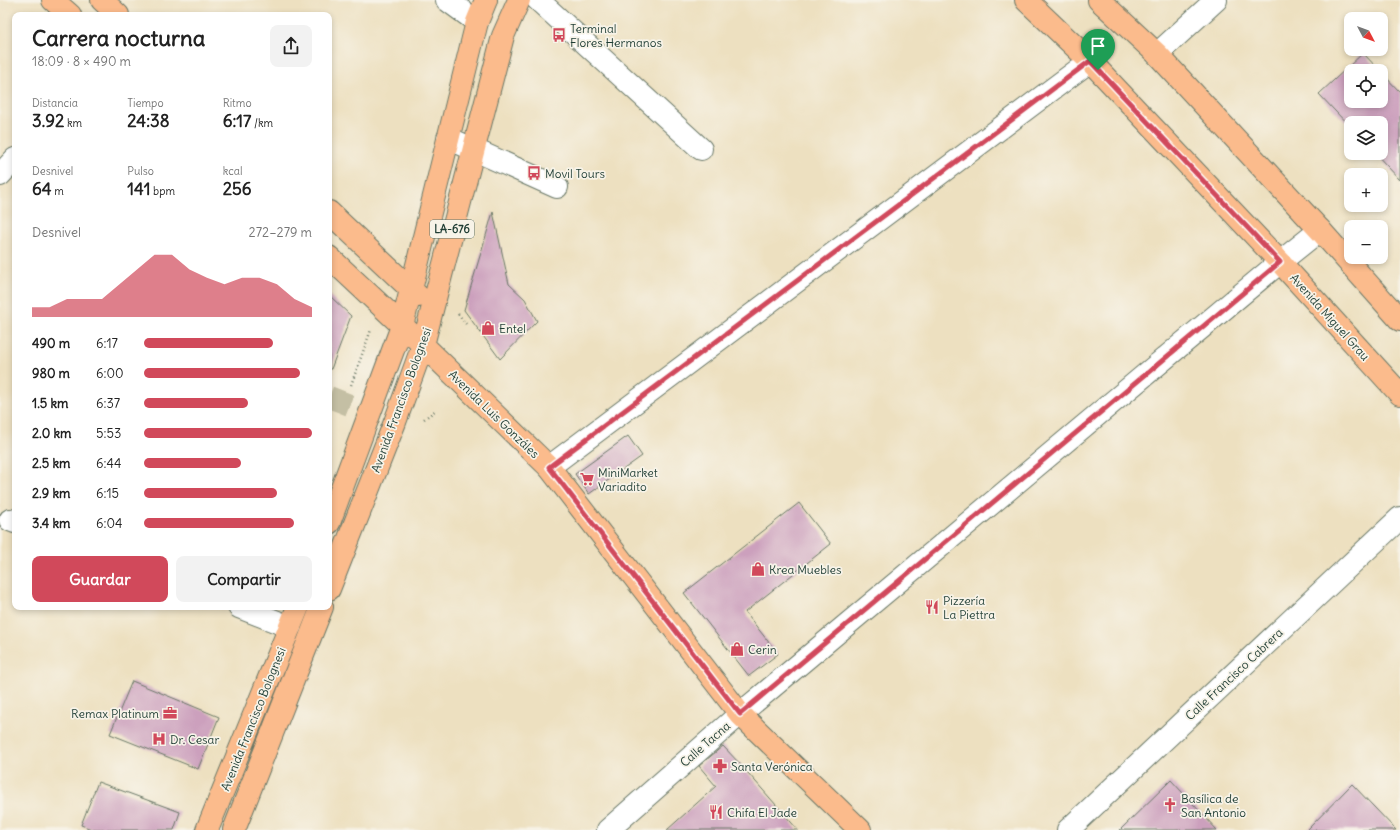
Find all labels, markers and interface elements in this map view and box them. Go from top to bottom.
north arrow [1344,12,1388,56]
map controls [1344,12,1388,264]
place label: Terminal Flores Hermanos [570,21,662,50]
text: Carrera nocturna [32,24,205,52]
button: share [270,25,312,67]
bus stop icon: Terminal Flores Hermanos [551,27,567,43]
pin [1081,29,1115,70]
icon: arrive [1087,35,1109,57]
text: 18:09 · 8 × 490 m [32,53,131,70]
button: locate [1344,64,1388,108]
text: Distancia [32,96,78,110]
text: Tiempo [127,96,164,110]
text: Ritmo [223,96,252,110]
text: 3.92 [32,110,64,132]
text: 24:38 [127,110,170,132]
text: 6:17 [223,110,251,132]
text: km [64,116,82,130]
text: /km [251,116,273,130]
button: layers [1344,116,1388,160]
text: Desnivel [32,164,73,178]
text: Pulso [127,164,154,178]
text: kcal [223,164,242,178]
bus stop icon: Movil Tours [526,165,542,181]
place label: Movil Tours [545,166,605,181]
button: + [1344,168,1388,212]
text: 64 [32,178,52,200]
text: 141 [127,178,150,200]
text: 256 [223,178,252,200]
text: m [52,184,64,198]
text: bpm [150,184,175,198]
road number: LA-676 [430,220,474,238]
button: − [1344,220,1388,264]
text: Desnivel [32,224,81,241]
text: 272–279 m [249,224,312,241]
street label: Avenida Miguel Grau [1287,271,1373,363]
shop icon: Entel [480,320,496,336]
place label: Entel [499,321,526,336]
street label: Avenida Francisco Bolognesi [368,325,434,475]
text: 490 m [32,335,70,352]
text: 6:17 [96,335,118,352]
text: 980 m [32,365,70,382]
text: 6:00 [96,365,124,382]
street label: Avenida Luis Gonzáles [446,367,542,461]
text: 1.5 km [32,395,68,412]
text: 6:37 [96,395,120,412]
text: 2.0 km [32,425,72,442]
text: 5:53 [96,425,121,442]
text: 2.5 km [32,455,70,472]
text: 6:44 [96,455,121,472]
place label: MiniMarket Variadito [598,465,658,494]
supermarket icon: MiniMarket Variadito [579,471,595,487]
text: 2.9 km [32,485,70,502]
text: 6:15 [96,485,119,502]
text: 3.4 km [32,515,70,532]
text: 6:04 [96,515,123,532]
button: Guardar [32,556,168,602]
button: Compartir [176,556,312,602]
shop icon: Krea Muebles [750,561,766,577]
place label: Krea Muebles [769,562,841,577]
place label: Pizzería La Piettra [943,593,995,622]
restaurant icon: Pizzería La Piettra [924,599,940,615]
street label: Calle Francisco Cabrera [1182,625,1286,723]
shop icon: Cerin [729,641,745,657]
place label: Cerin [748,642,777,657]
street label: Avenida Francisco Bolognesi [217,645,289,793]
office icon: Remax Platinum [162,705,178,721]
place label: Remax Platinum [71,706,159,721]
street label: Calle Tacna [677,718,733,770]
hospital icon: Dr. Cesar [151,731,167,747]
place label: Dr. Cesar [170,732,219,747]
pharmacy icon: Santa Verónica [712,758,728,774]
place label: Santa Verónica [731,759,813,774]
place label: Basílica de San Antonio [1181,791,1246,820]
church icon: Basílica de San Antonio [1162,797,1178,813]
restaurant icon: Chifa El Jade [708,804,724,820]
place label: Chifa El Jade [727,805,797,820]

